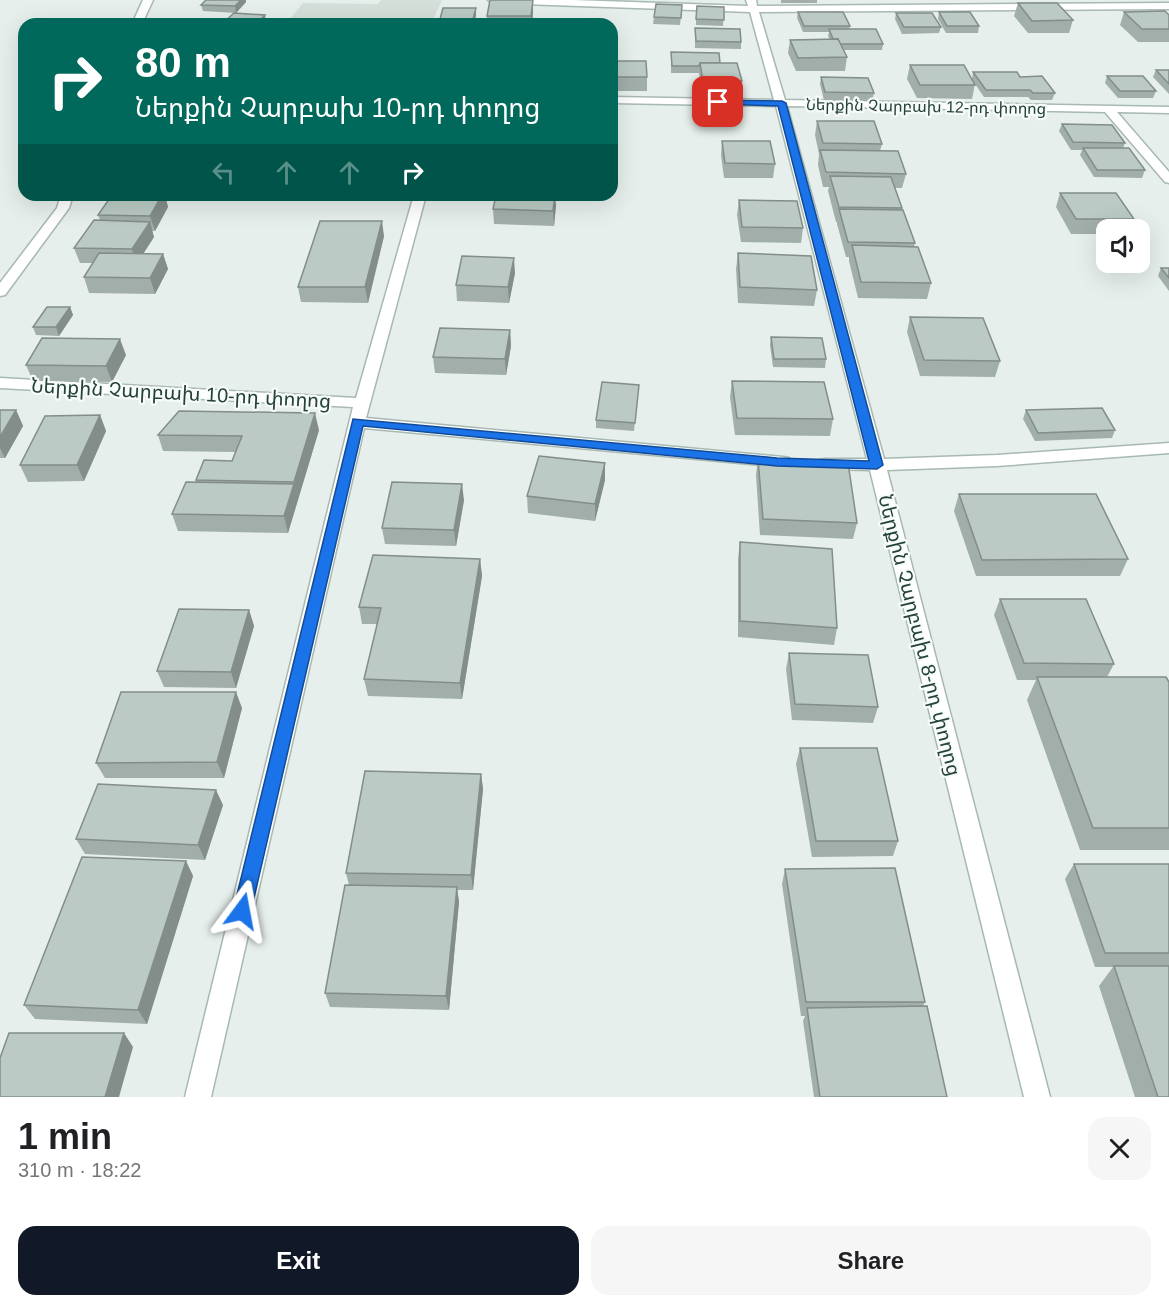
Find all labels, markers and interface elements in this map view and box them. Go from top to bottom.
text: 80 m [135,39,231,86]
icon: right [36,42,114,120]
pin [692,76,743,127]
icon: arrive [701,85,734,118]
text: Ներքին Չարբախ 10-րդ փողոց [135,93,540,123]
street label: Ներքին Չարբախ 12-րդ փողոց [806,96,1046,118]
icon: left [207,156,240,189]
icon: ahead [270,156,303,189]
icon: ahead [333,156,366,189]
icon: right [396,156,429,189]
map controls [1096,219,1150,273]
button: sound [1096,219,1150,273]
street label: Ներքին Չարբախ 10-րդ փողոց [30,374,332,413]
street label: Ներքին Չարբախ 8-րդ փողոց [873,492,966,778]
position arrow [210,879,274,943]
text: 1 min [18,1116,112,1157]
button: close [1088,1117,1151,1180]
text: 310 m · 18:22 [18,1159,141,1181]
button: Exit [18,1226,579,1295]
button: Share [591,1226,1151,1295]

